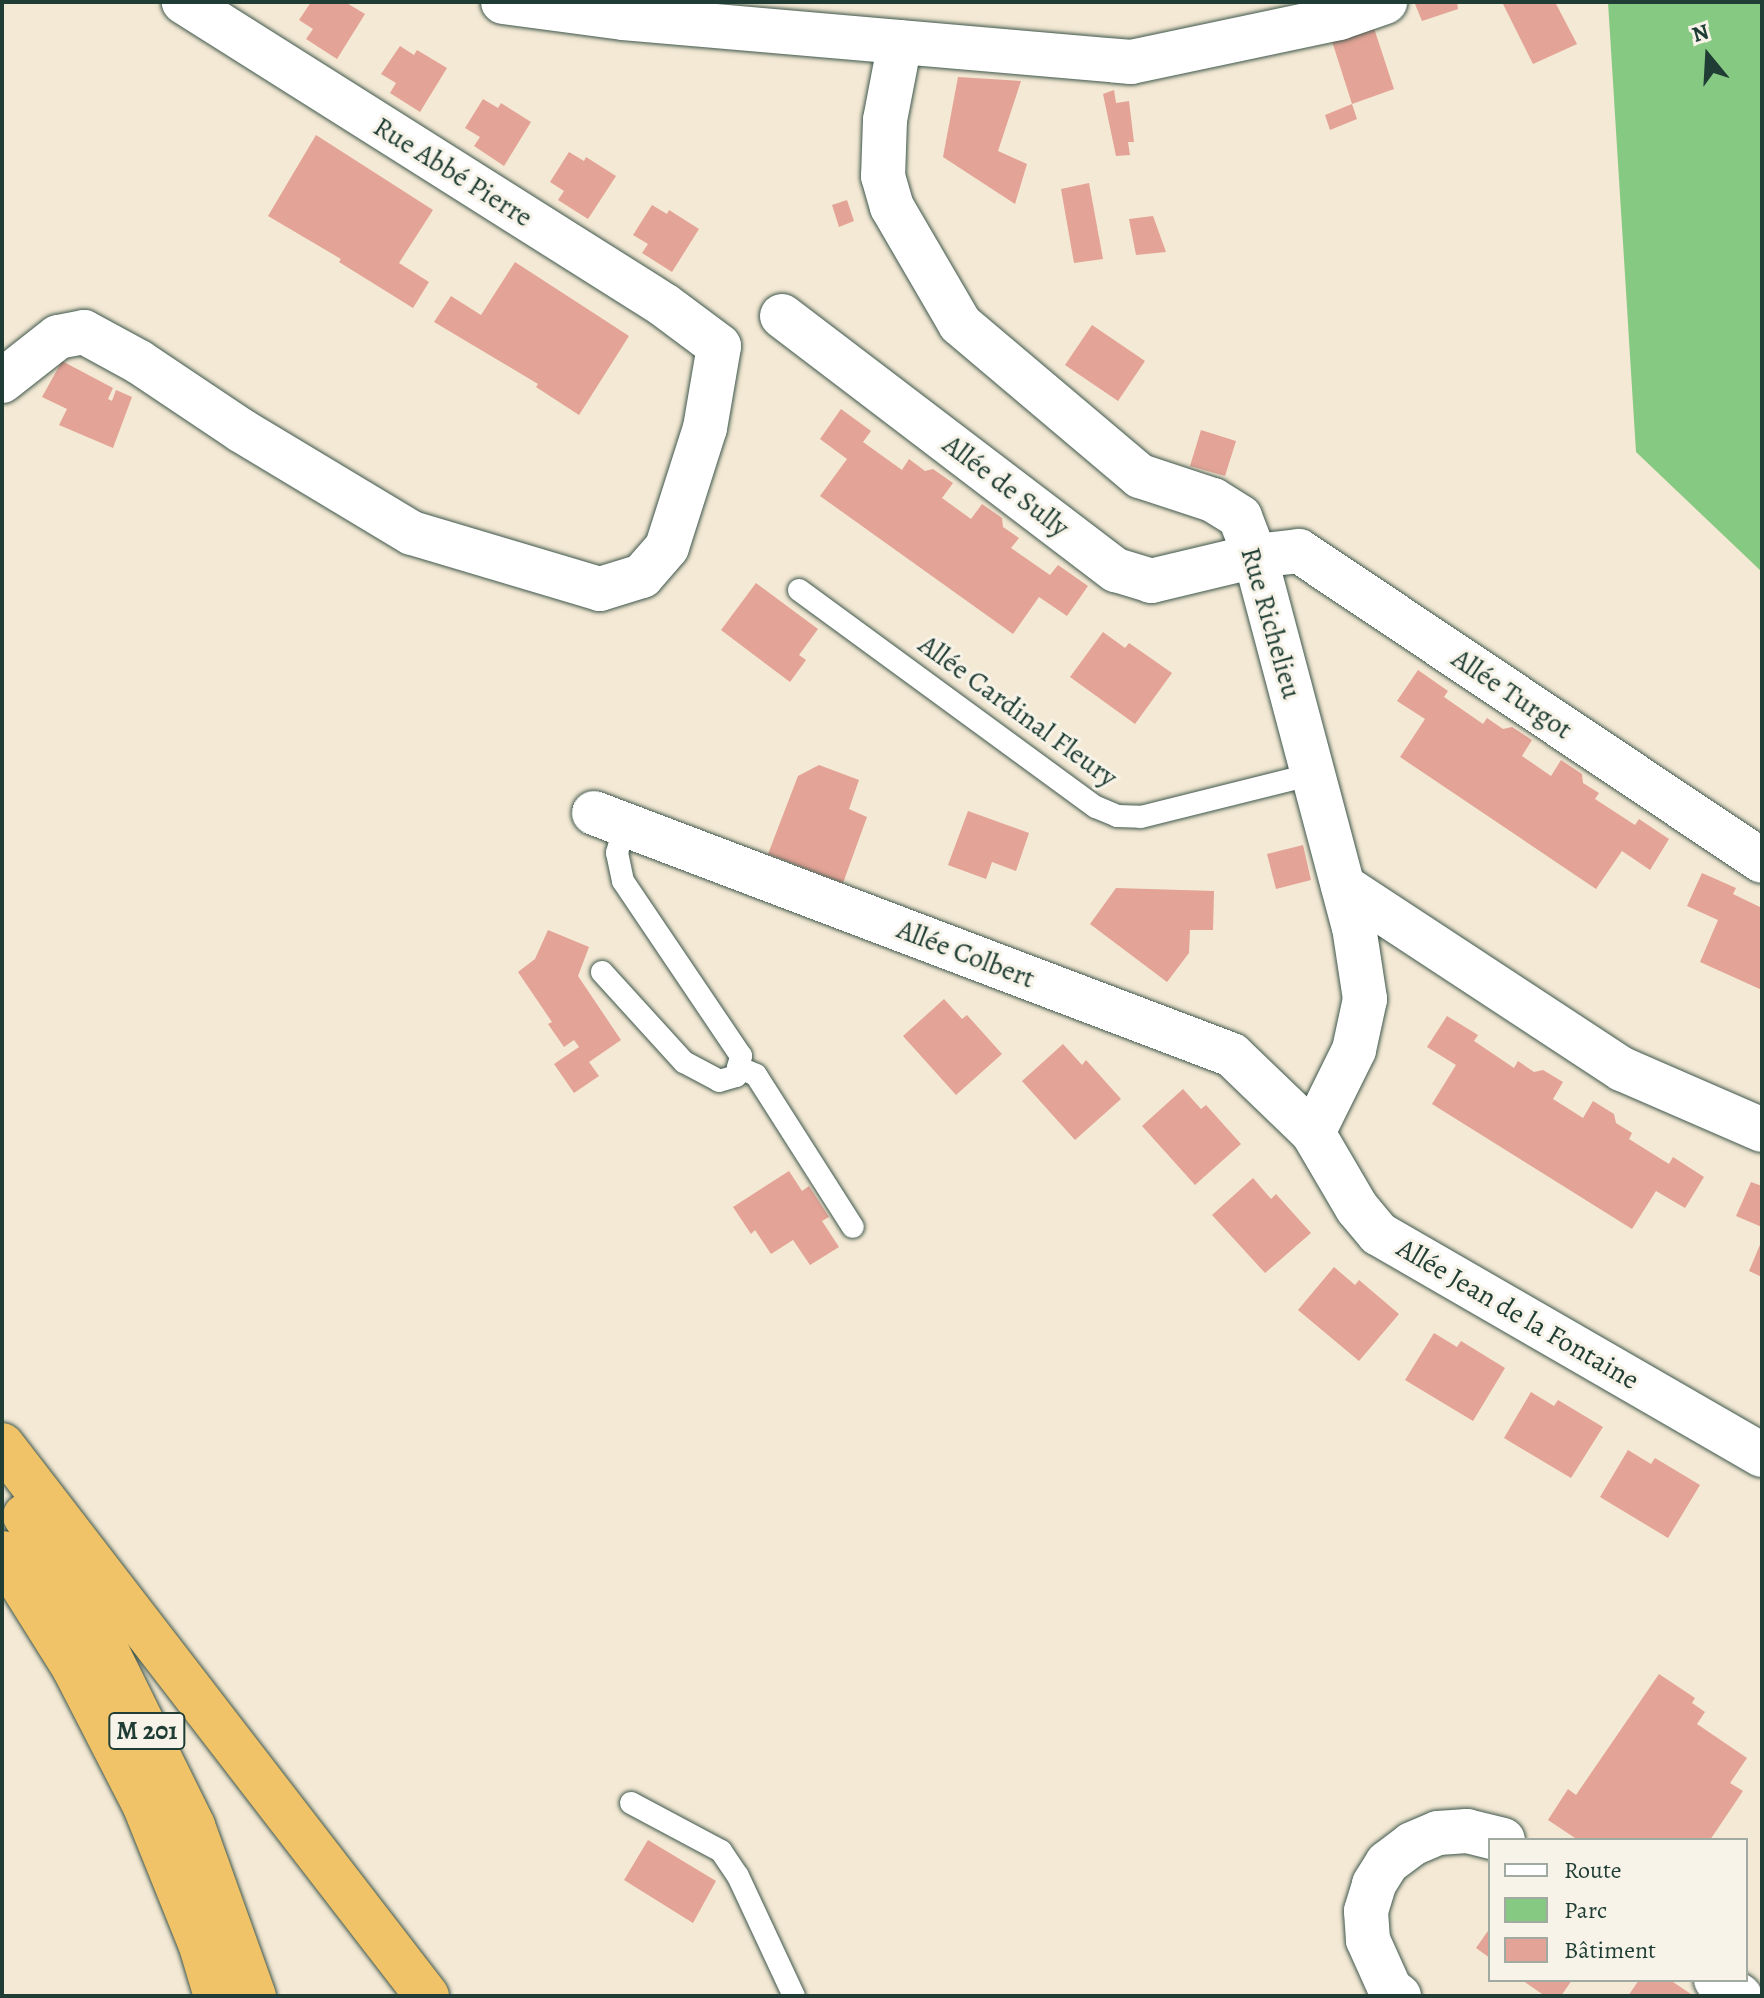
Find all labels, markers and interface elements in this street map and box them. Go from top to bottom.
north arrow [1668,16,1748,96]
text: N [1688,16,1713,50]
street label: Rue Abbé Pierre [367,110,539,234]
street label: Allée de Sully [936,428,1076,544]
street label: Rue Richelieu [1233,543,1309,703]
street label: Allée Cardinal Fleury [912,628,1124,794]
street label: Allée Turgot [1446,642,1578,746]
street label: Allée Colbert [892,912,1040,996]
street label: Allée Jean de la Fontaine [1391,1231,1645,1397]
road number: M 201 [107,1709,187,1753]
legend [1488,1838,1748,1982]
text: Route [1564,1854,1622,1886]
text: Parc [1564,1894,1607,1926]
text: Bâtiment [1564,1934,1656,1966]

